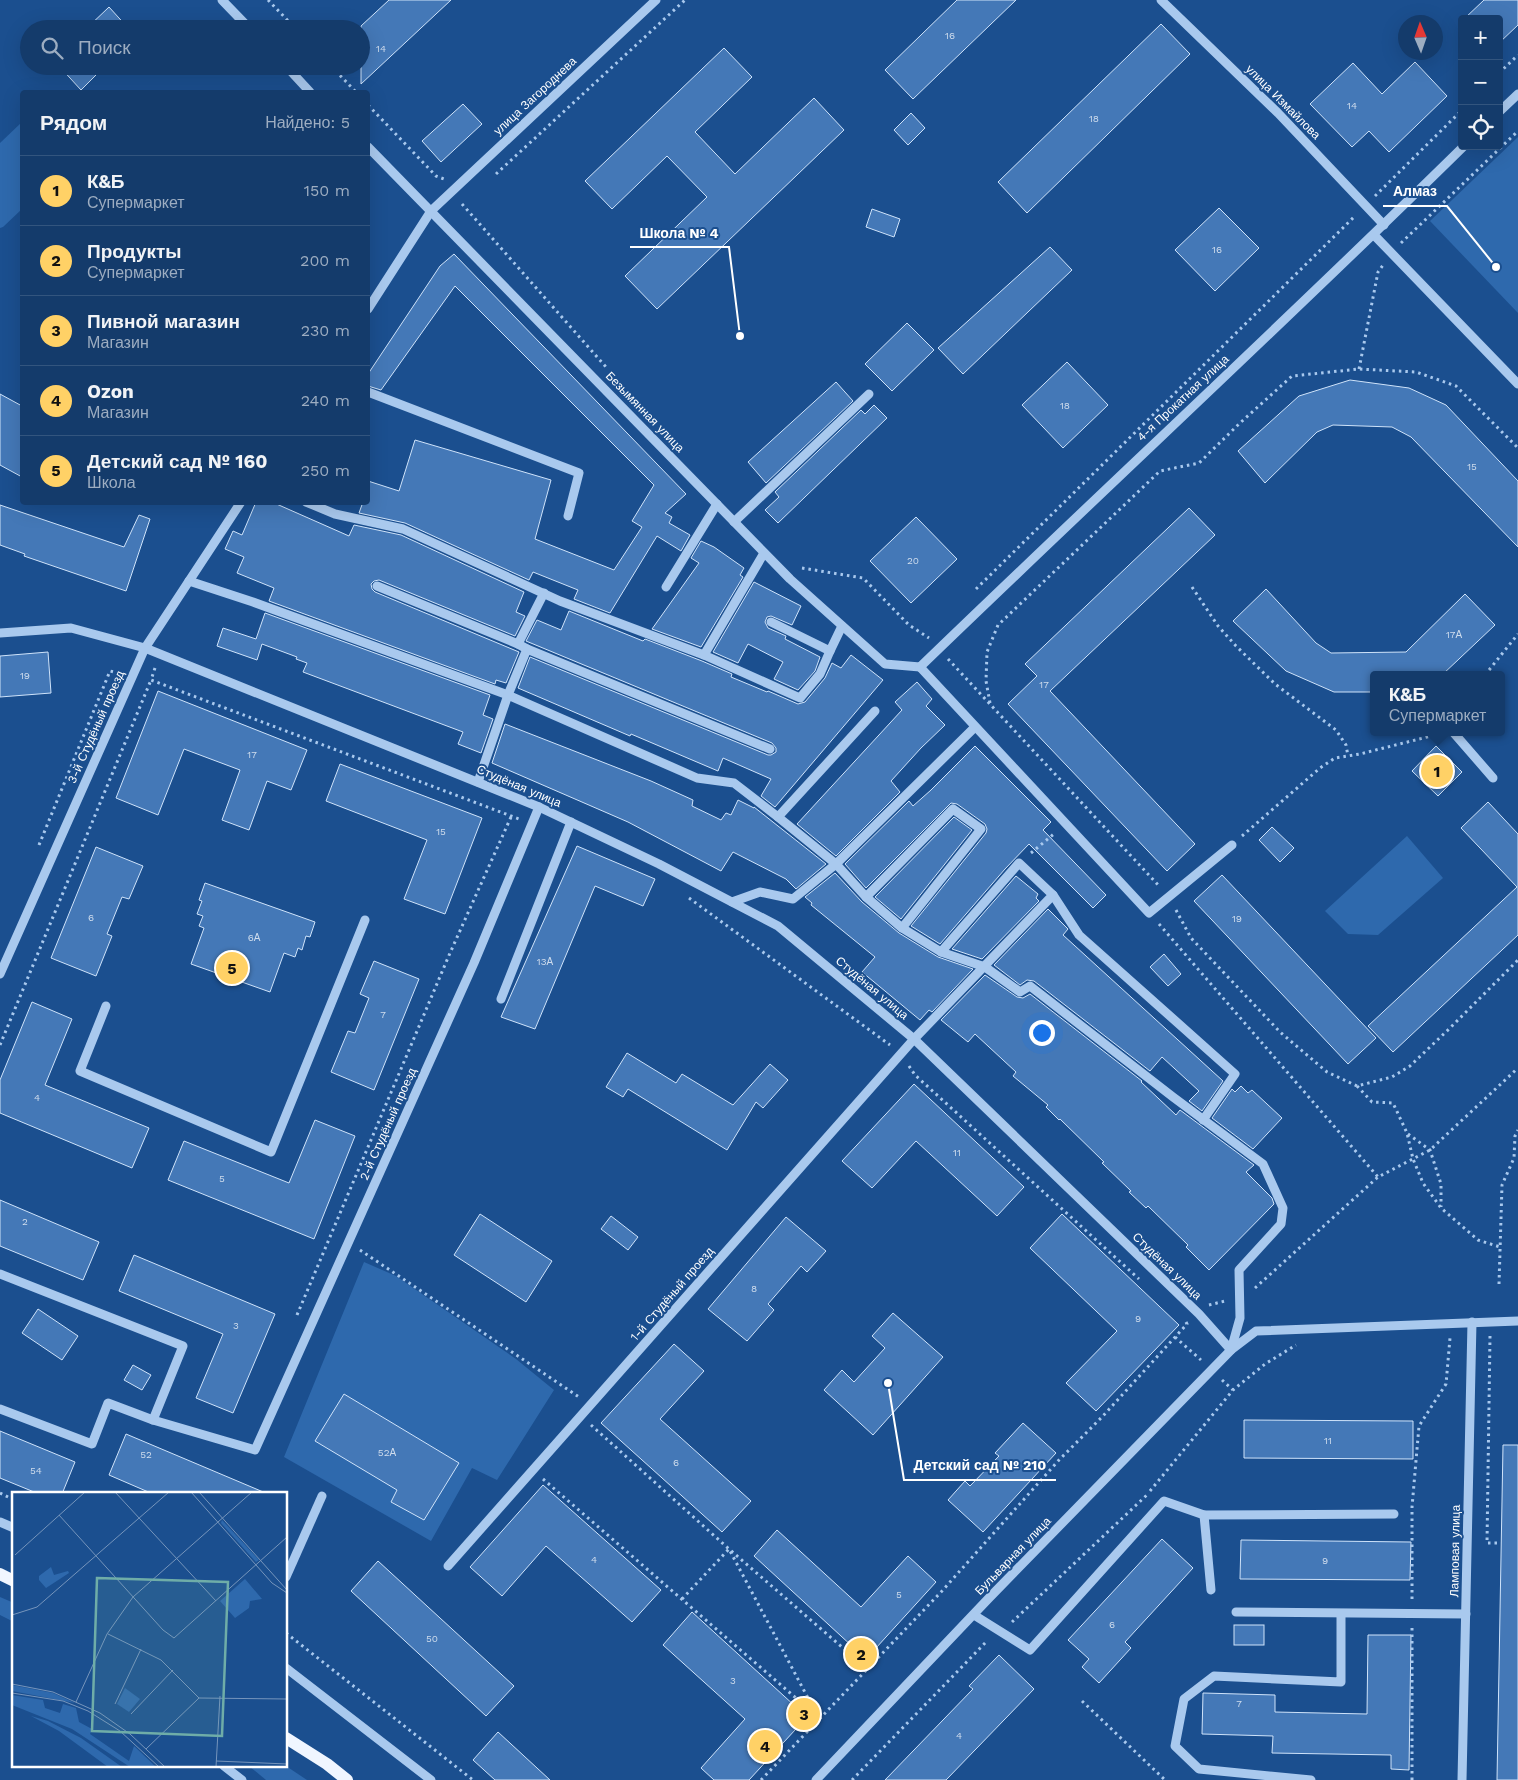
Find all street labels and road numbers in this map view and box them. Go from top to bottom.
street label: улица Загороднева [491,54,580,138]
street label: улица Измайлова [1243,62,1323,142]
street label: 4-я Прокатная улица [1134,352,1232,444]
street label: Безымянная улица [603,369,687,455]
street label: 3-й Студёный проезд [65,668,127,786]
street label: Студёная улица [475,762,564,810]
street label: Студёная улица [833,954,911,1023]
street label: 2-й Студёный проезд [357,1066,419,1182]
street label: Студёная улица [1130,1230,1205,1303]
street label: 1-й Студёный проезд [627,1244,717,1344]
street label: Ламповая улица [1447,1504,1463,1597]
street label: Бульварная улица [972,1514,1054,1598]

